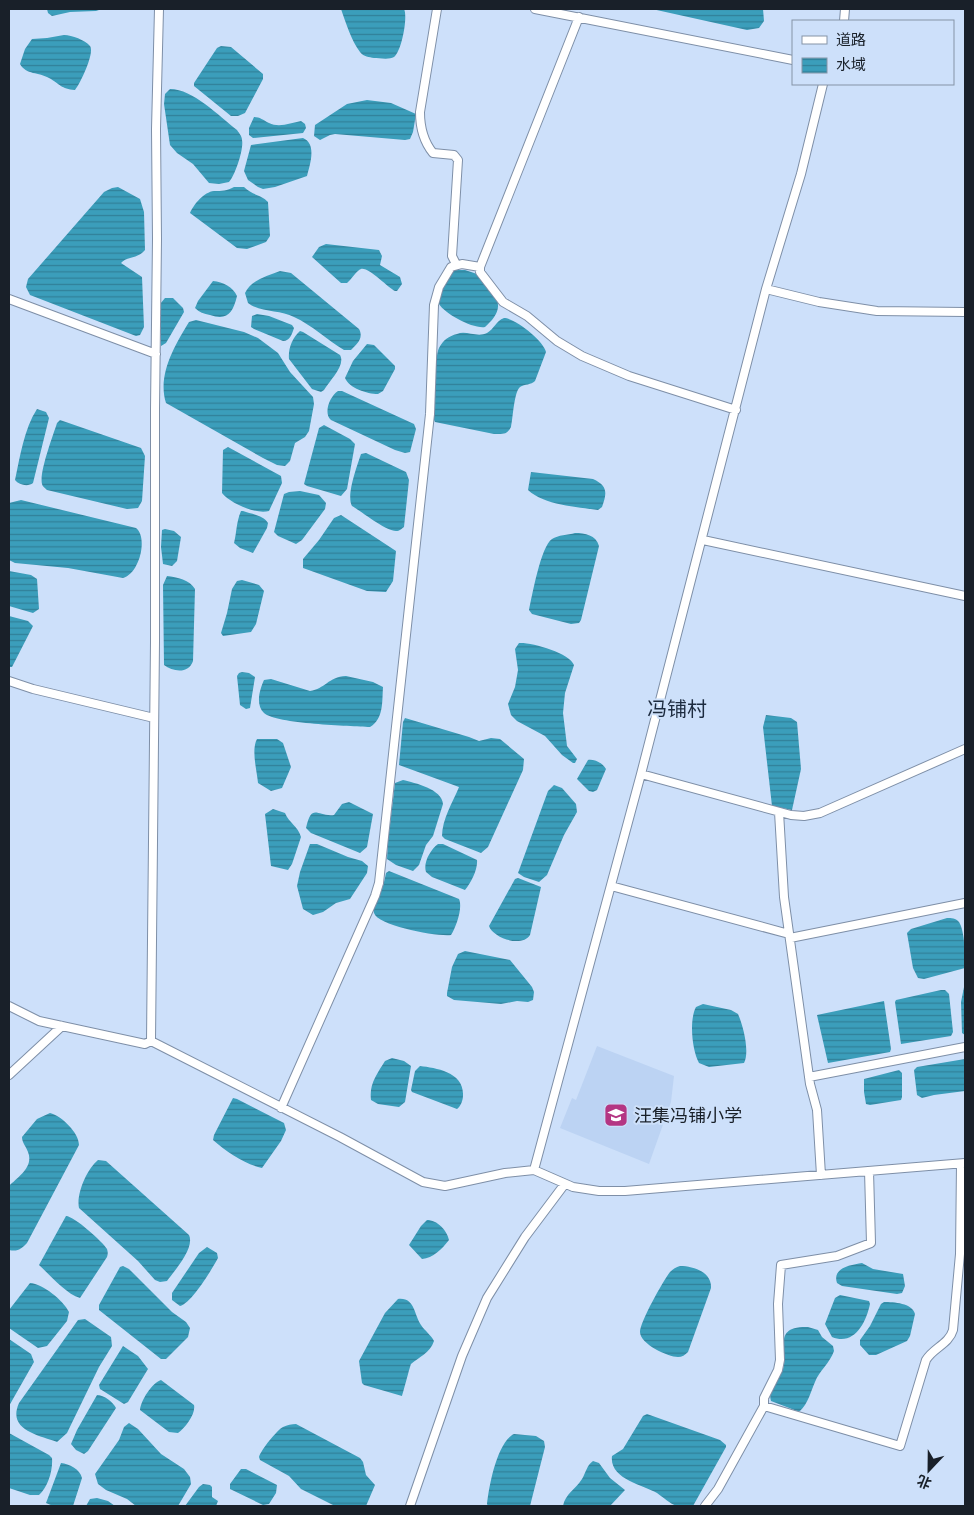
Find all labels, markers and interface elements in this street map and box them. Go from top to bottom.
legend [792,20,954,85]
text: 道路 [836,28,866,51]
text: 水域 [836,53,866,76]
district label: 冯铺村 [647,693,707,724]
school or university icon: 汪集冯铺小学 [603,1102,629,1128]
place label: 汪集冯铺小学 [634,1102,742,1129]
north arrow [904,1445,954,1495]
text: 北 [914,1470,934,1495]

